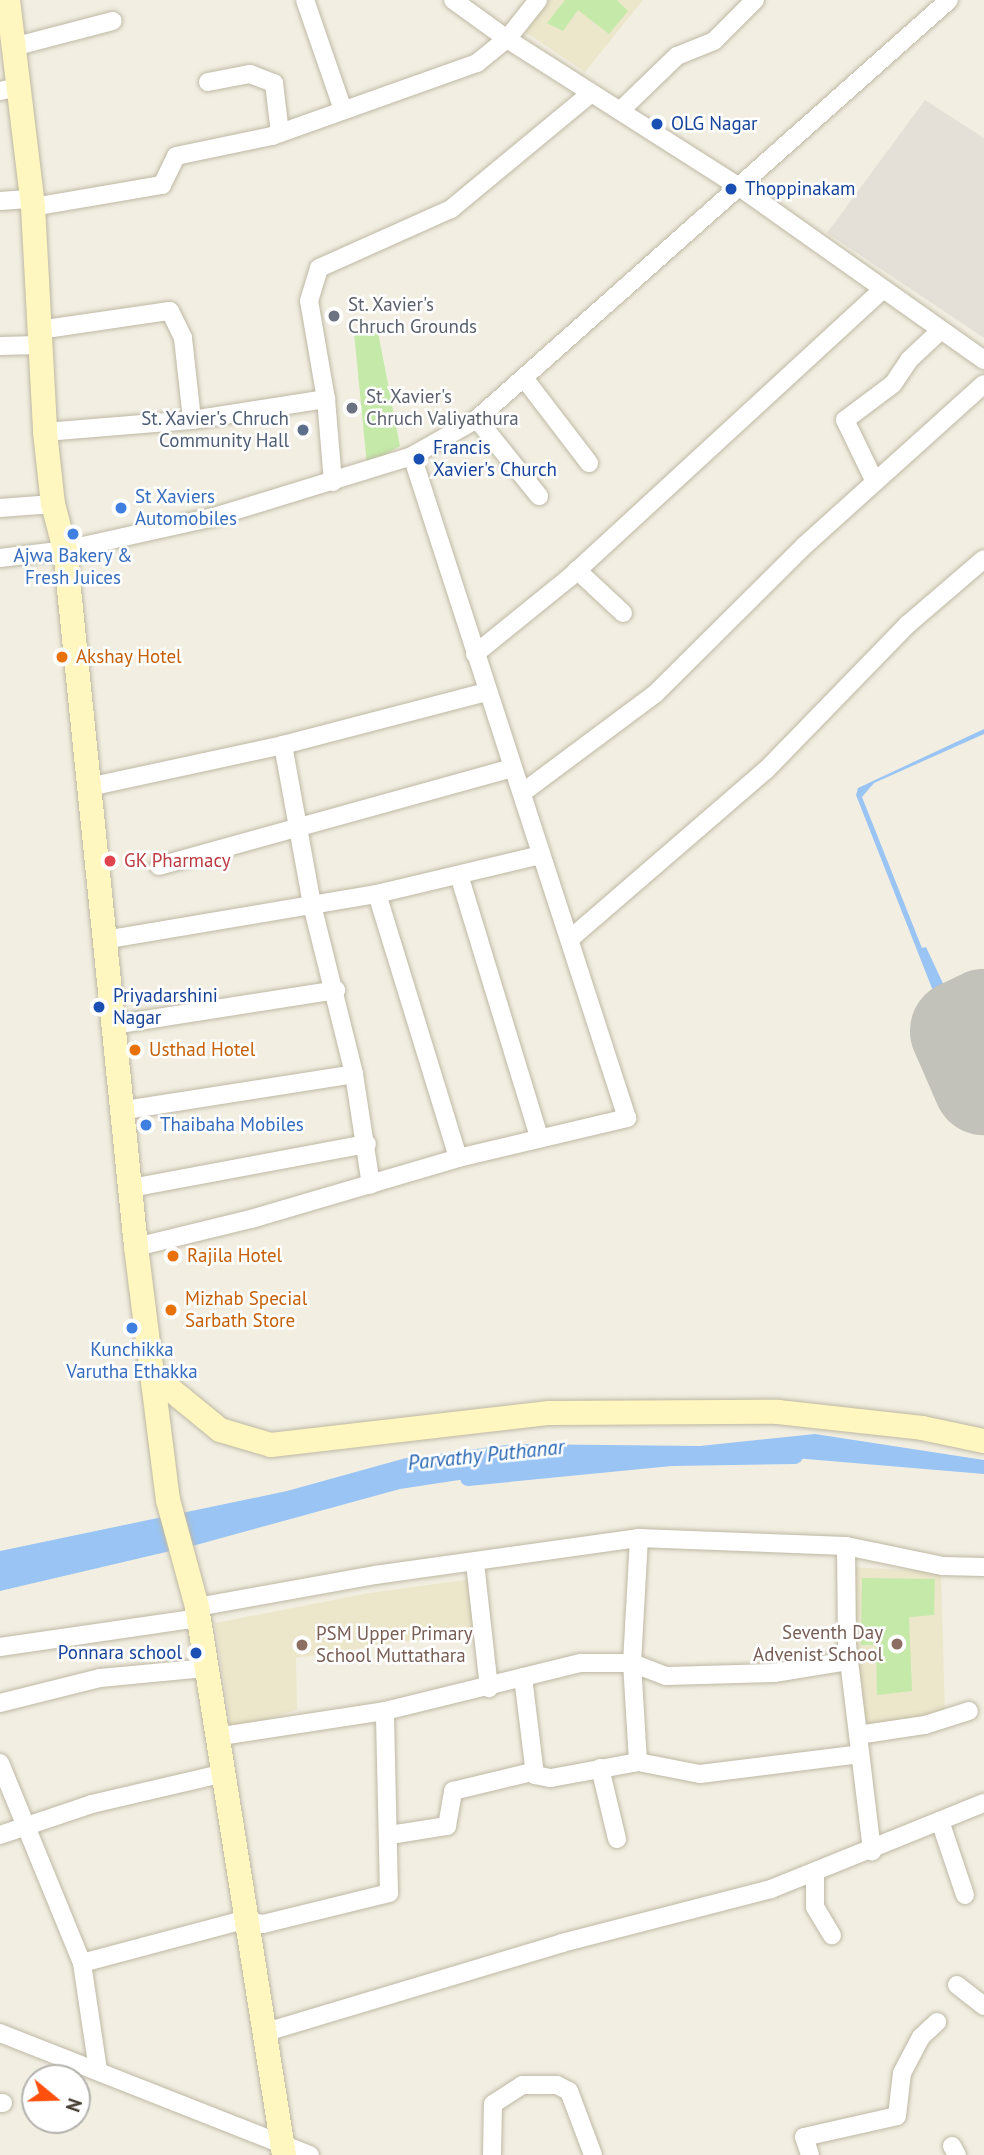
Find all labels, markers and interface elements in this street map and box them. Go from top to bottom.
place label: OLG Nagar [671,113,758,135]
marker: OLG Nagar [649,116,665,132]
place label: Thoppinakam [745,178,856,200]
marker: Thoppinakam [723,181,739,197]
place label: St. Xavier's Chruch Grounds [348,294,477,338]
marker: St. Xavier's Chruch Grounds [326,308,342,324]
place label: St. Xavier's Chruch Valiyathura [366,386,519,430]
marker: St. Xavier's Chruch Valiyathura [344,400,360,416]
place label: St. Xavier's Chruch Community Hall [139,408,289,452]
marker: St. Xavier's Chruch Community Hall [295,422,311,438]
place label: Francis Xavier's Church [433,437,557,481]
marker: Francis Xavier's Church [411,451,427,467]
place label: St Xaviers Automobiles [135,486,237,530]
marker: St Xaviers Automobiles [113,500,129,516]
marker: Ajwa Bakery & Fresh Juices [65,526,81,542]
place label: Ajwa Bakery & Fresh Juices [13,545,133,589]
place label: Akshay Hotel [76,646,182,668]
marker: Akshay Hotel [54,649,70,665]
place label: GK Pharmacy [124,850,231,872]
marker: GK Pharmacy [102,853,118,869]
place label: Priyadarshini Nagar [113,985,218,1029]
marker: Priyadarshini Nagar [91,999,107,1015]
place label: Usthad Hotel [149,1039,255,1061]
marker: Usthad Hotel [127,1042,143,1058]
place label: Thaibaha Mobiles [160,1114,304,1136]
marker: Thaibaha Mobiles [138,1117,154,1133]
place label: Rajila Hotel [187,1245,282,1267]
marker: Rajila Hotel [165,1248,181,1264]
place label: Mizhab Special Sarbath Store [185,1288,307,1332]
marker: Mizhab Special Sarbath Store [163,1302,179,1318]
marker: Kunchikka Varutha Ethakka [124,1320,140,1336]
place label: Kunchikka Varutha Ethakka [66,1339,198,1383]
water label: Parvathy Puthanar [406,1434,566,1476]
place label: Seventh Day Advenist School [753,1622,883,1666]
place label: PSM Upper Primary School Muttathara [316,1623,473,1667]
marker: Seventh Day Advenist School [889,1636,905,1652]
marker: PSM Upper Primary School Muttathara [294,1637,310,1653]
place label: Ponnara school [58,1642,182,1664]
marker: Ponnara school [188,1645,204,1661]
north arrow [21,2064,91,2134]
text: N [61,2095,87,2115]

